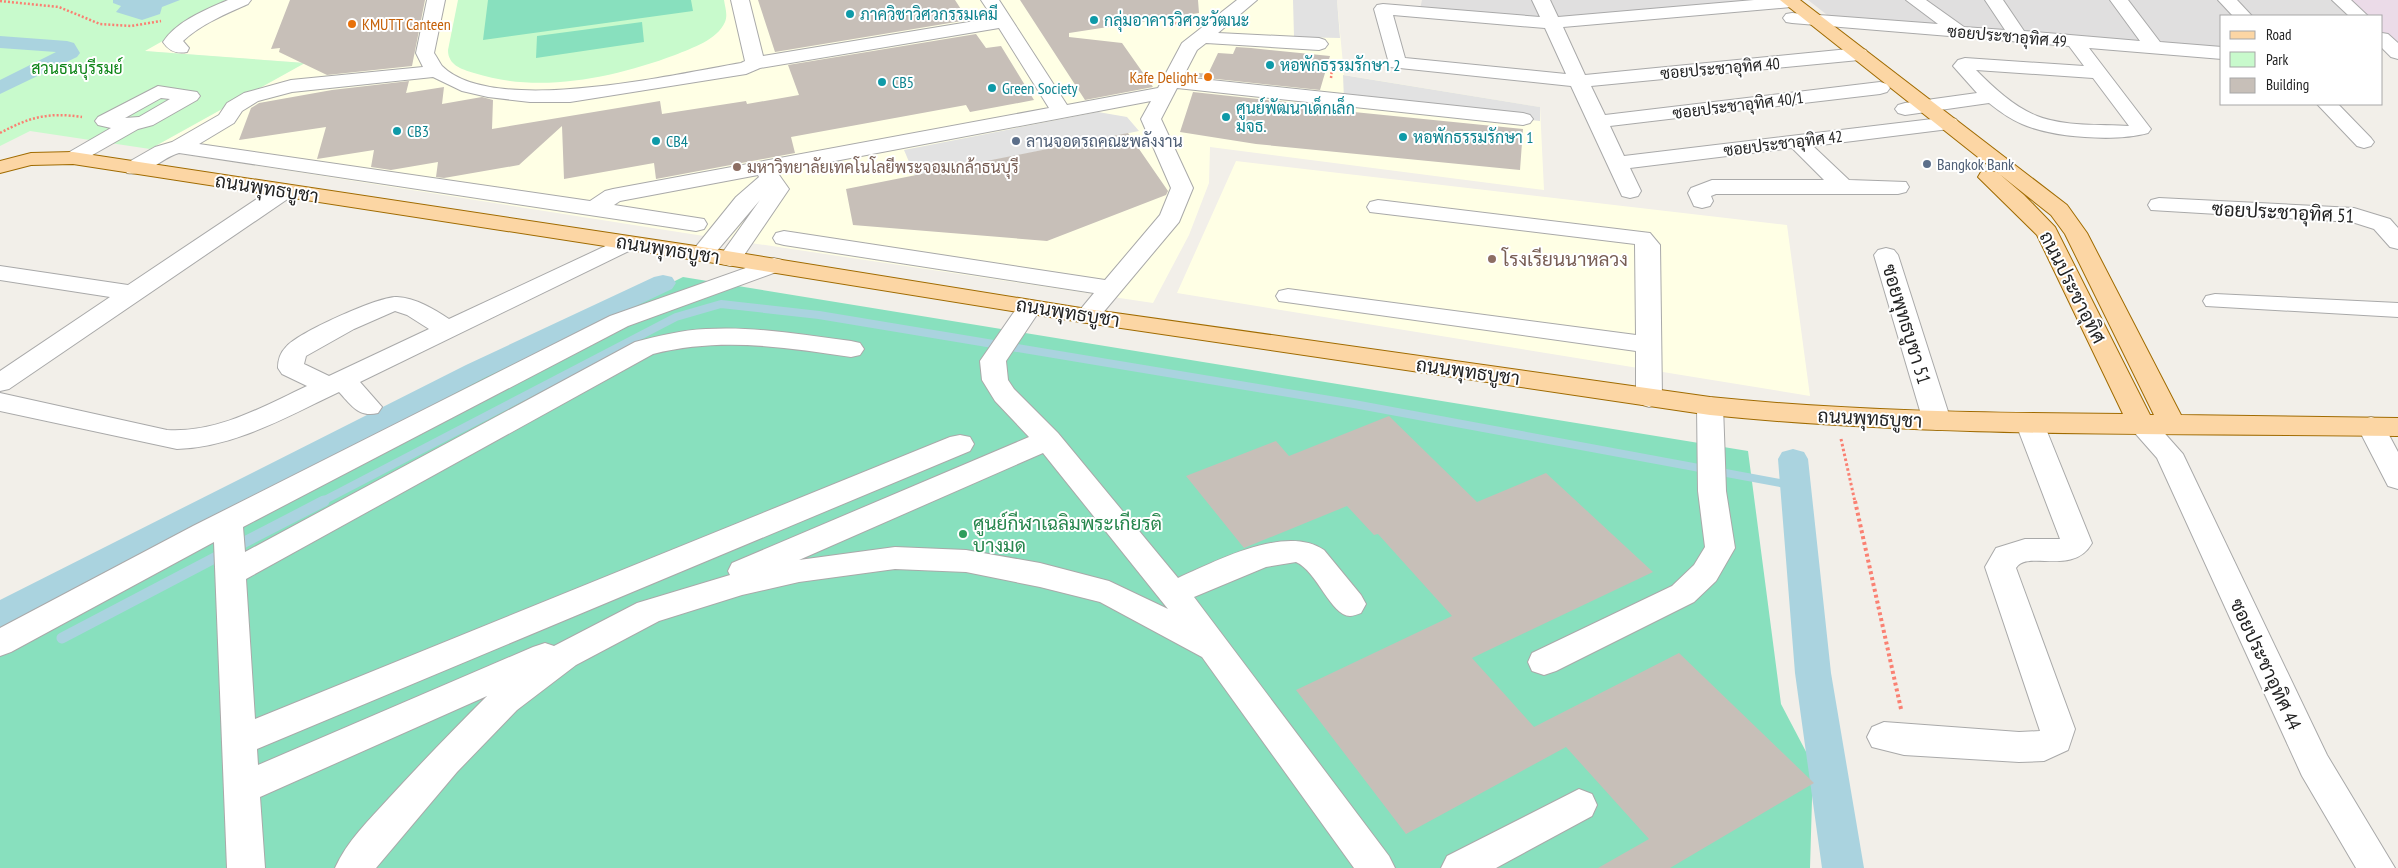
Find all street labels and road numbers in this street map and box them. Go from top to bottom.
street label: ซอยประชาอุทิศ 49 [1946,21,2068,53]
street label: ซอยประชาอุทิศ 40 [1659,53,1781,85]
street label: ซอยประชาอุทิศ 40/1 [1671,87,1805,125]
street label: ซอยประชาอุทิศ 42 [1722,126,1844,162]
street label: ถนนพุทธบูชา [213,168,321,210]
street label: ซอยประชาอุทิศ 51 [2211,196,2355,229]
street label: ถนนประชาอุทิศ [2034,227,2112,348]
street label: ถนนพุทธบูชา [614,229,722,271]
street label: ซอยพุทธบูชา 51 [1875,261,1937,388]
street label: ถนนพุทธบูชา [1014,292,1122,334]
street label: ถนนพุทธบูชา [1414,352,1522,392]
street label: ถนนพุทธบูชา [1817,403,1923,435]
street label: ซอยประชาอุทิศ 44 [2224,594,2307,734]

